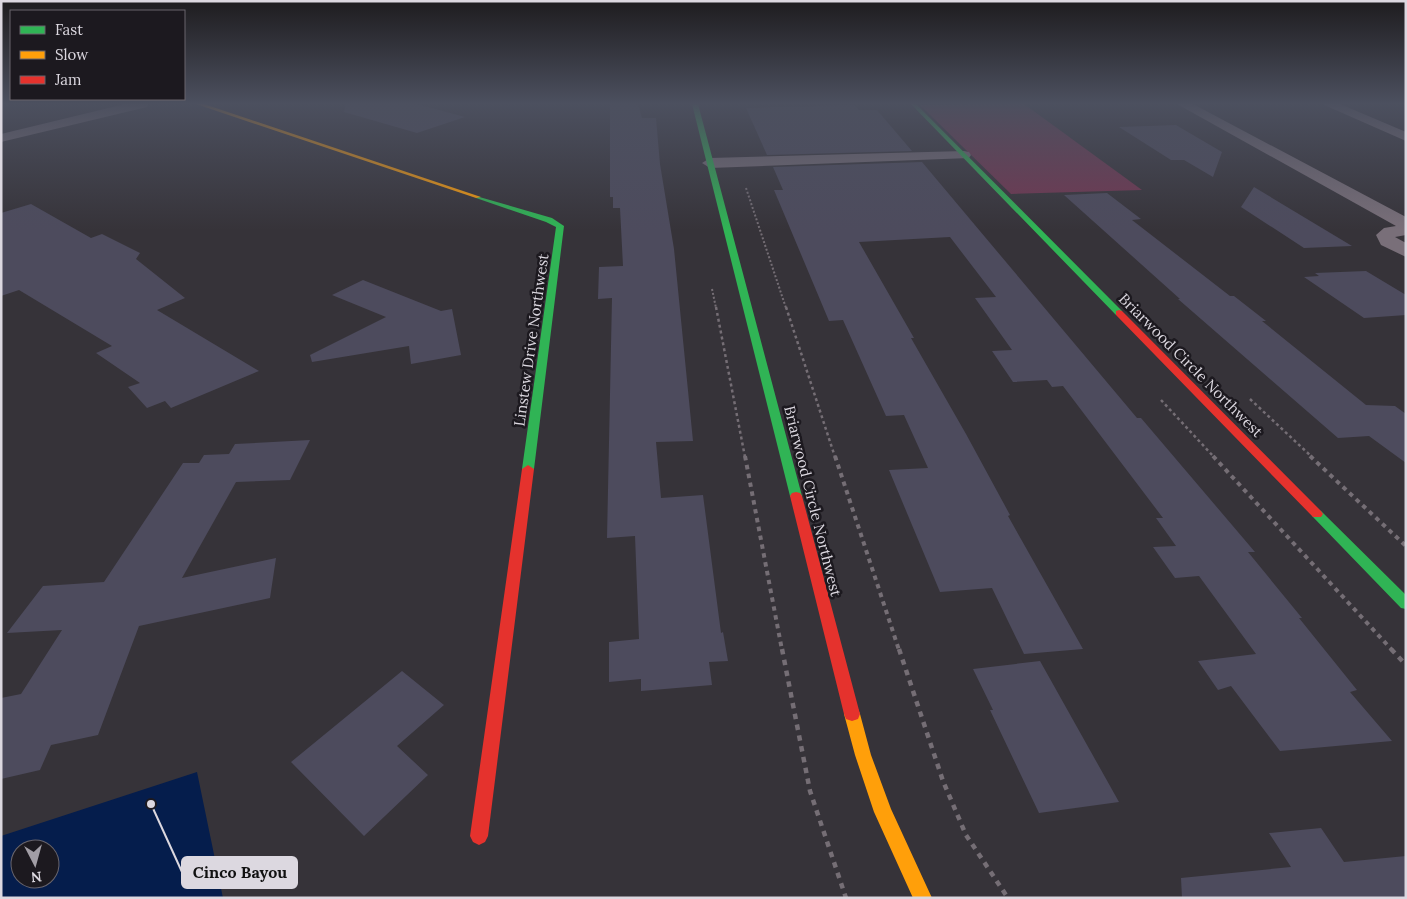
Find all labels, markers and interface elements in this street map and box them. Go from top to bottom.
legend [10,10,185,100]
text: Fast [55,20,83,39]
text: Slow [55,45,88,64]
text: Jam [54,70,82,89]
street label: Linstew Drive Northwest [509,252,553,428]
street label: Briarwood Circle Northwest [1115,289,1267,441]
street label: Briarwood Circle Northwest [780,404,846,599]
north arrow [10,839,60,889]
callout: Cinco Bayou [182,857,297,888]
text: Cinco Bayou [193,862,287,882]
text: N [30,867,43,886]

